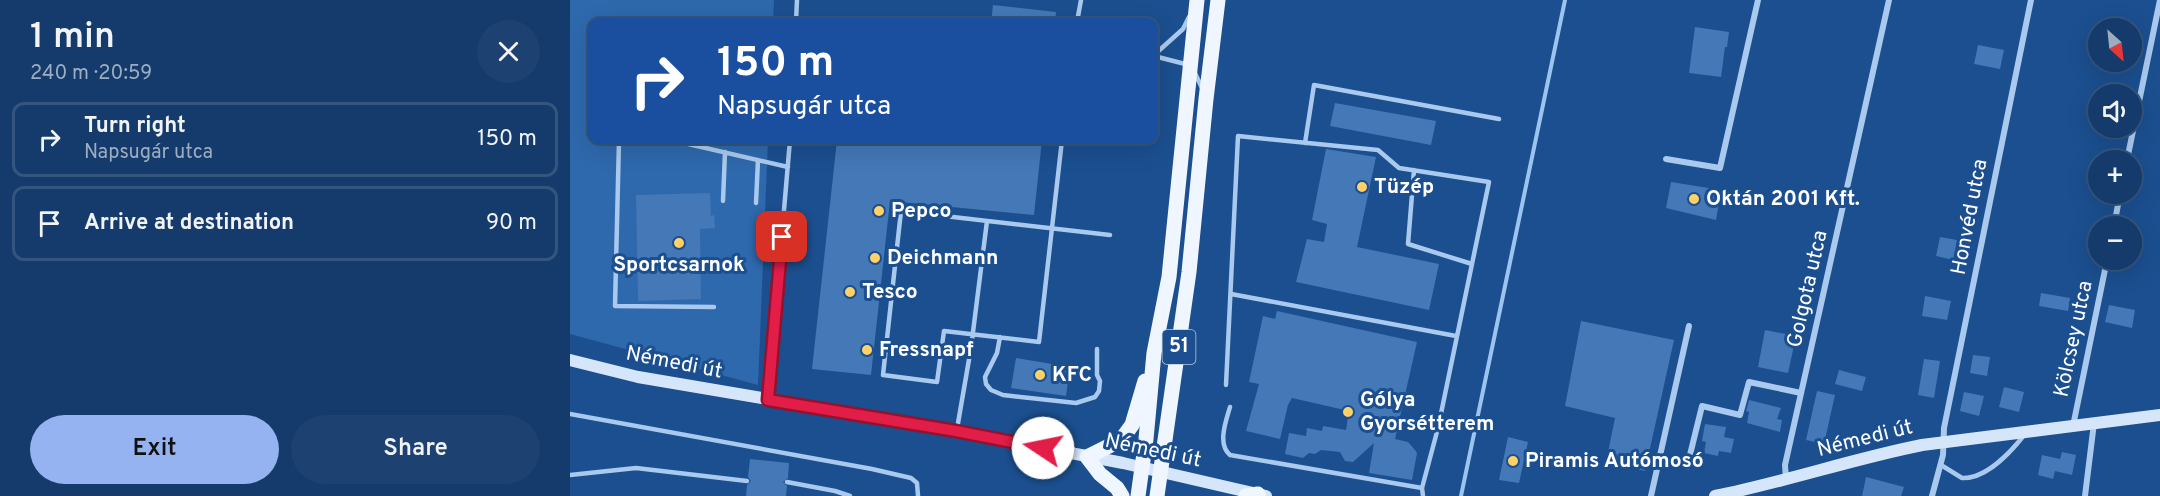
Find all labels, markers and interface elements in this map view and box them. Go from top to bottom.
text: 1 min [30,15,115,61]
north arrow [2088,18,2142,72]
map controls [2088,18,2142,270]
button: close [477,20,540,83]
text: 150 m [717,38,834,91]
icon: right [618,42,696,120]
text: 240 m · 20:59 [30,61,152,87]
button: sound [2088,84,2142,138]
text: Napsugár utca [717,90,891,124]
text: Turn right [84,113,186,140]
icon: right [33,123,66,156]
text: 150 m [477,126,537,153]
text: Napsugár utca [84,140,213,166]
button: + [2088,150,2142,204]
street label: Honvéd utca [1946,157,1994,277]
place label: Tüzép [1374,174,1434,201]
marker: Tüzép [1355,180,1369,194]
place label: Oktán 2001 Kft. [1706,186,1860,213]
marker: Oktán 2001 Kft. [1687,192,1701,206]
place label: Pepco [891,198,951,225]
marker: Pepco [872,204,886,218]
icon: arrive [33,207,66,240]
text: Arrive at destination [84,210,294,237]
text: 90 m [486,210,537,237]
pin [756,211,807,262]
button: − [2088,216,2142,270]
icon: arrive [765,220,798,253]
street label: Golgota utca [1781,228,1835,350]
marker: Sportcsarnok [672,236,686,250]
place label: Deichmann [887,245,998,272]
marker: Deichmann [868,251,882,265]
place label: Sportcsarnok [613,252,745,279]
street label: Kölcsey utca [2048,278,2100,400]
place label: Tesco [862,279,918,306]
marker: Tesco [843,285,857,299]
road number: 51 [1162,330,1196,364]
place label: Fressnapf [879,337,974,364]
street label: Némedi út [623,340,725,386]
marker: Fressnapf [860,343,874,357]
place label: KFC [1052,362,1092,389]
marker: KFC [1033,368,1047,382]
place label: Gólya Gyorsétterem [1360,387,1494,438]
marker: Gólya Gyorsétterem [1341,405,1355,419]
street label: Némedi út [1814,414,1916,464]
button: Exit [30,415,279,484]
button: Share [291,415,540,484]
position arrow [1011,416,1075,480]
street label: Némedi út [1102,428,1204,474]
place label: Piramis Autómosó [1525,448,1704,475]
marker: Piramis Autómosó [1506,454,1520,468]

